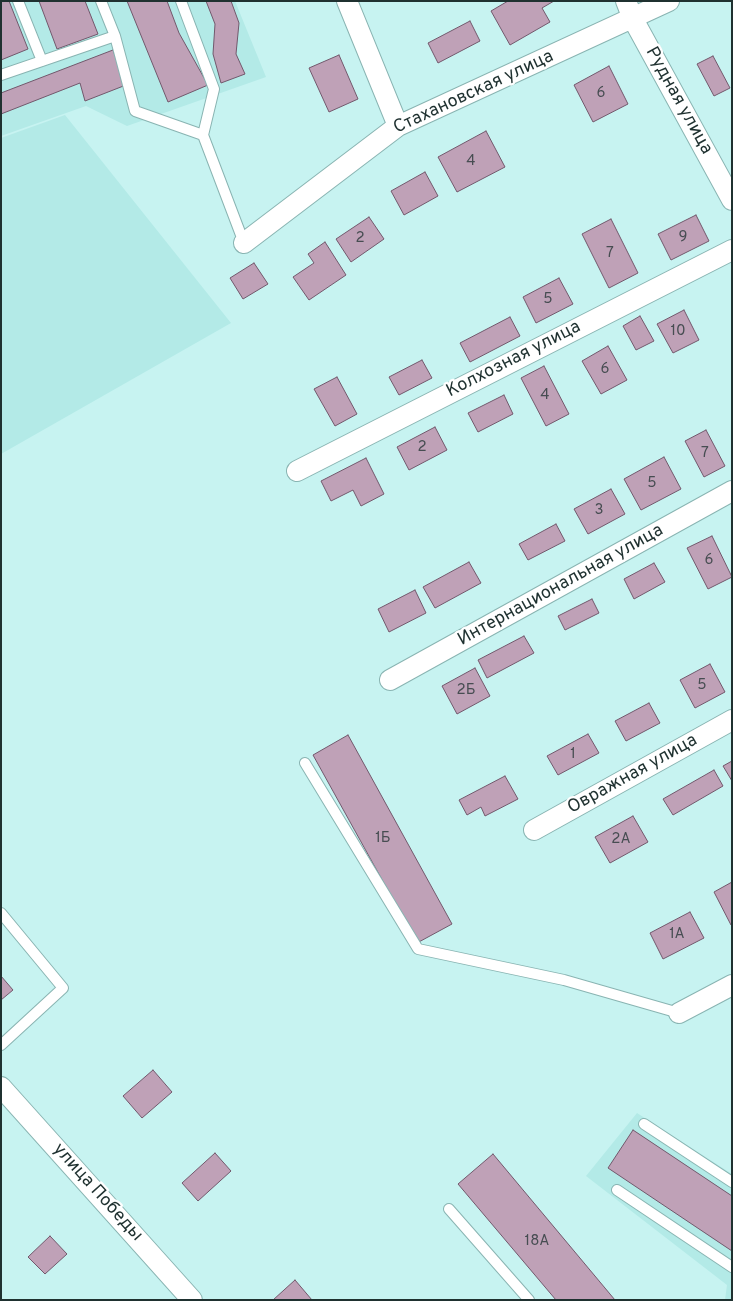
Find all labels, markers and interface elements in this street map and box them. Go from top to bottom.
street label: Рудная улица [640,43,716,159]
street label: Стахановская улица [391,46,557,140]
house number: 6 [597,85,605,103]
house number: 4 [466,153,476,171]
house number: 9 [679,229,687,247]
house number: 2 [355,230,365,248]
house number: 7 [606,245,614,263]
house number: 5 [543,291,553,309]
street label: Колхозная улица [443,317,585,403]
house number: 10 [670,323,686,341]
house number: 6 [601,361,609,379]
house number: 4 [540,387,550,405]
house number: 2 [417,439,427,457]
house number: 7 [701,445,709,463]
house number: 5 [647,475,657,493]
house number: 3 [594,502,604,520]
street label: Интернациональная улица [455,520,667,652]
house number: 6 [705,552,713,570]
house number: 5 [697,677,707,695]
house number: 2Б [456,682,476,700]
street label: Овражная улица [564,730,702,820]
house number: 1 [570,746,576,764]
house number: 1Б [375,830,391,848]
house number: 2А [611,831,631,849]
house number: 1А [669,926,685,944]
street label: улица Победы [47,1139,147,1247]
house number: 18А [525,1233,549,1251]

